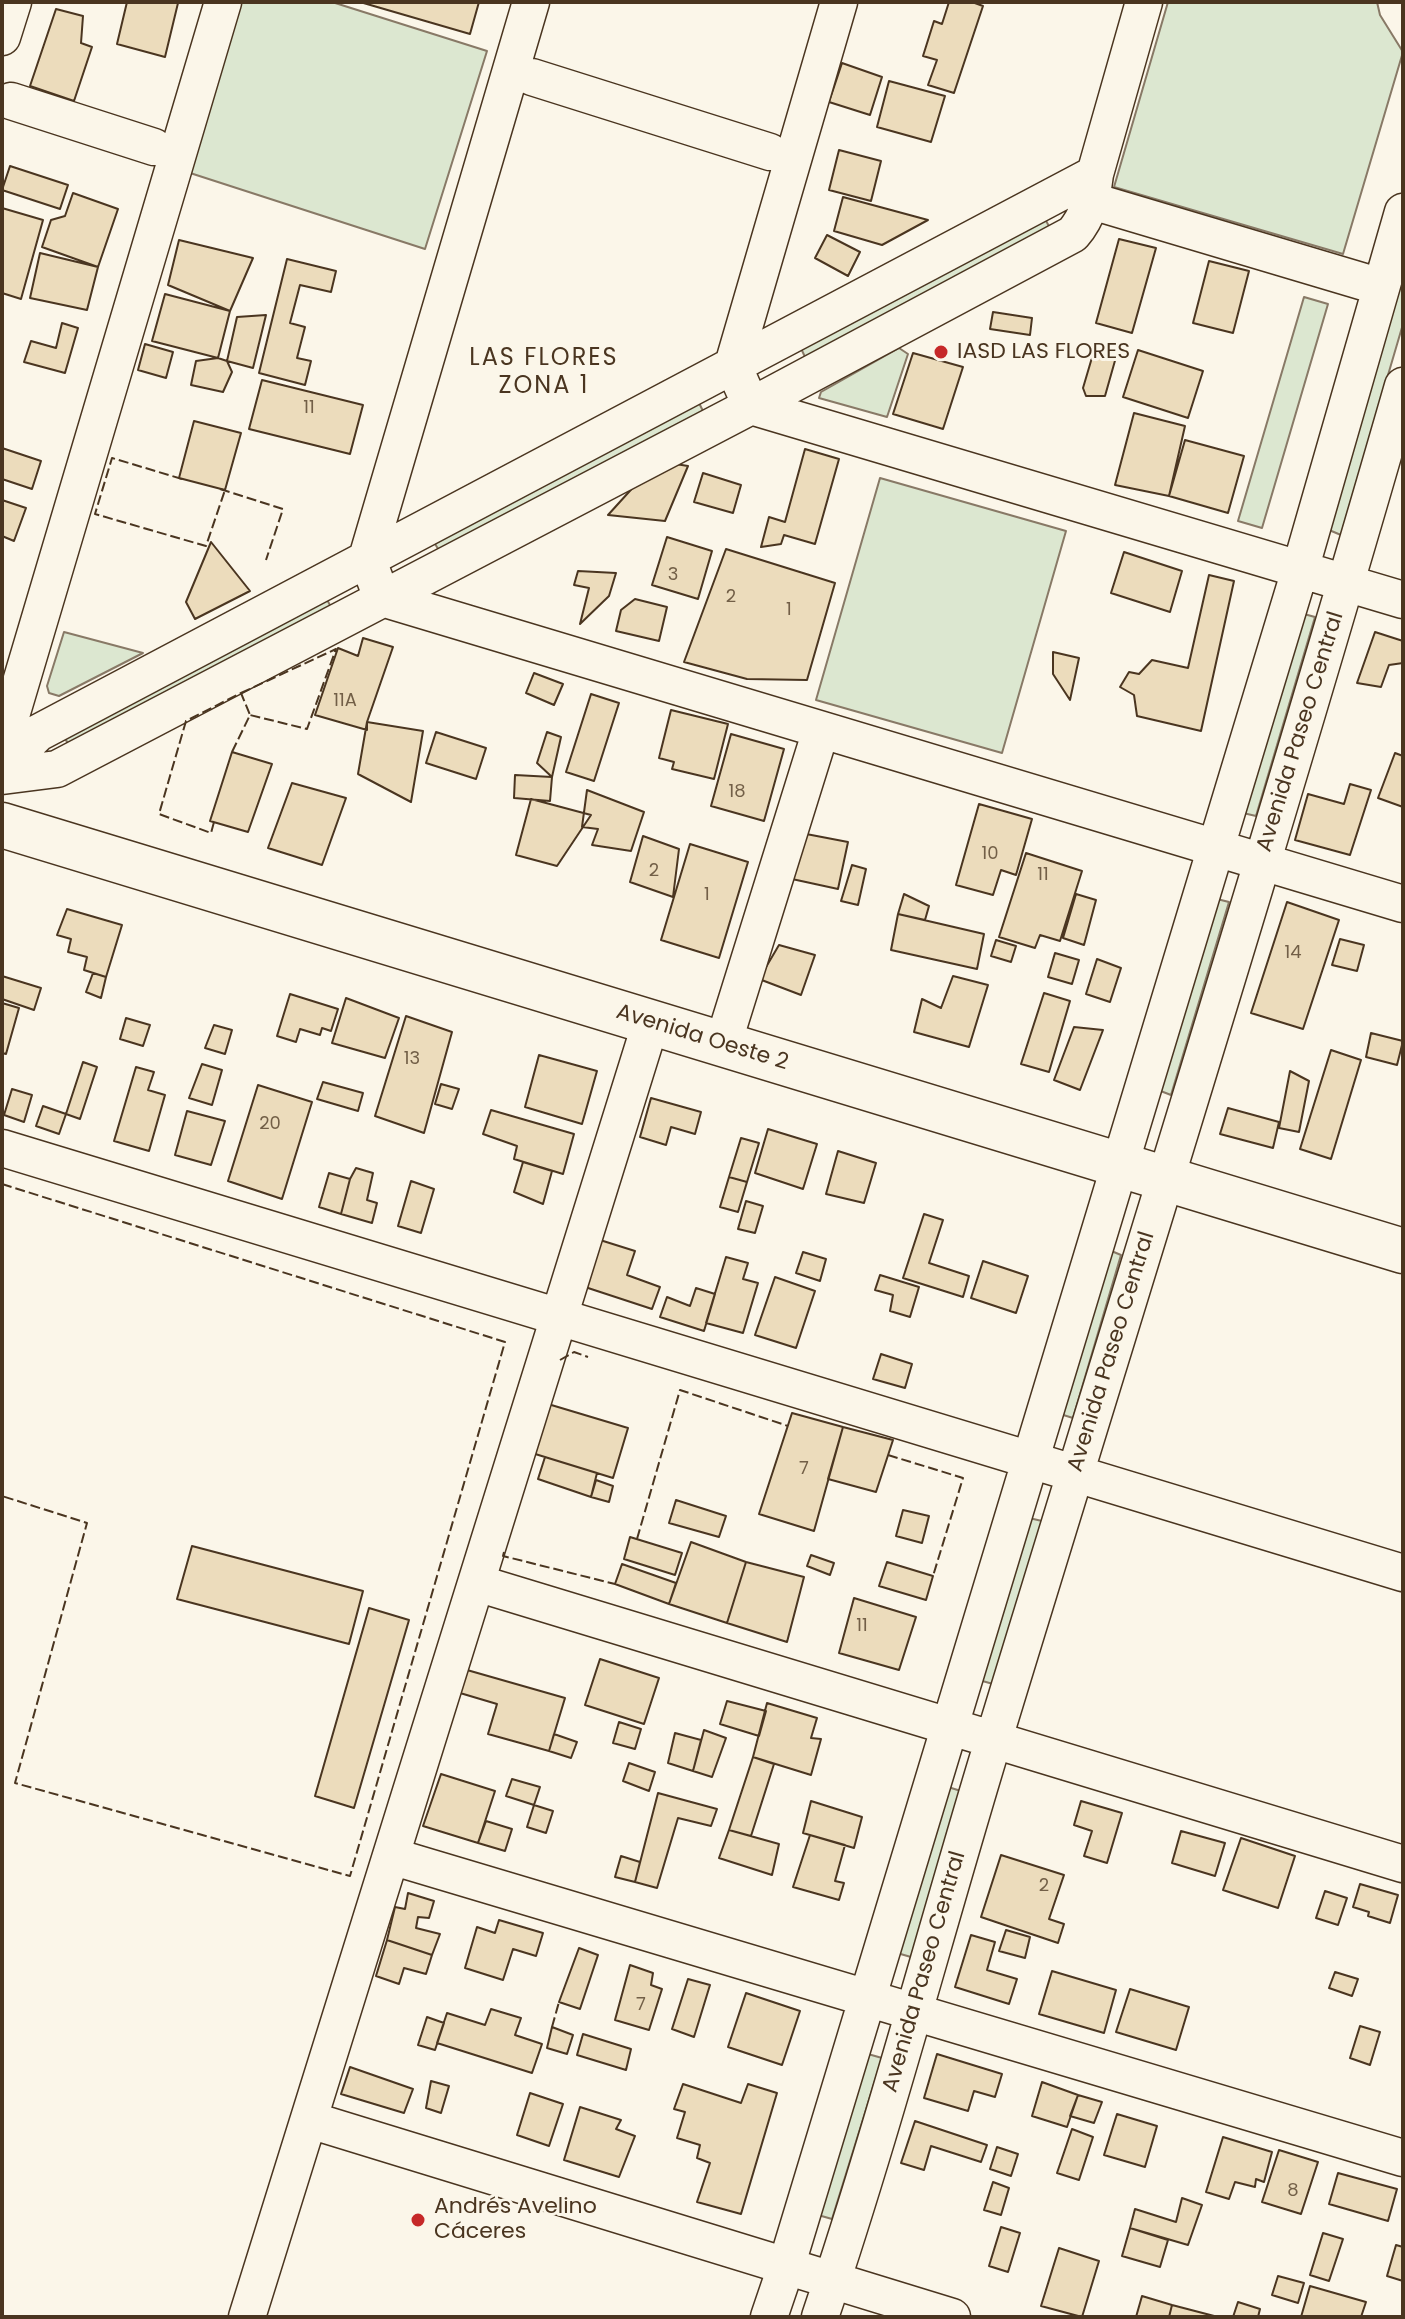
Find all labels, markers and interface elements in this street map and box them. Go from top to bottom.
place label: IASD LAS FLORES [957,339,1130,365]
marker: IASD LAS FLORES [932,343,950,361]
district label: LAS FLORES ZONA 1 [469,345,619,401]
house number: 11 [303,397,315,419]
house number: 3 [668,564,678,586]
house number: 2 [726,586,736,608]
house number: 1 [786,599,792,621]
street label: Avenida Paseo Central [1252,609,1350,855]
house number: 11A [333,690,357,712]
house number: 18 [728,781,746,803]
house number: 10 [981,843,999,865]
house number: 2 [649,860,659,882]
house number: 11 [1037,864,1049,886]
house number: 1 [704,884,710,906]
house number: 14 [1284,942,1302,964]
street label: Avenida Oeste 2 [613,999,791,1077]
house number: 13 [404,1048,420,1070]
house number: 20 [259,1113,281,1135]
street label: Avenida Paseo Central [1063,1229,1161,1475]
house number: 7 [799,1458,809,1480]
house number: 11 [856,1615,868,1637]
street label: Avenida Paseo Central [878,1848,972,2096]
house number: 2 [1039,1875,1049,1897]
house number: 7 [636,1994,646,2016]
house number: 8 [1287,2180,1299,2202]
place label: Andrés Avelino Cáceres [434,2194,597,2246]
marker: Andrés Avelino Cáceres [409,2211,427,2229]

